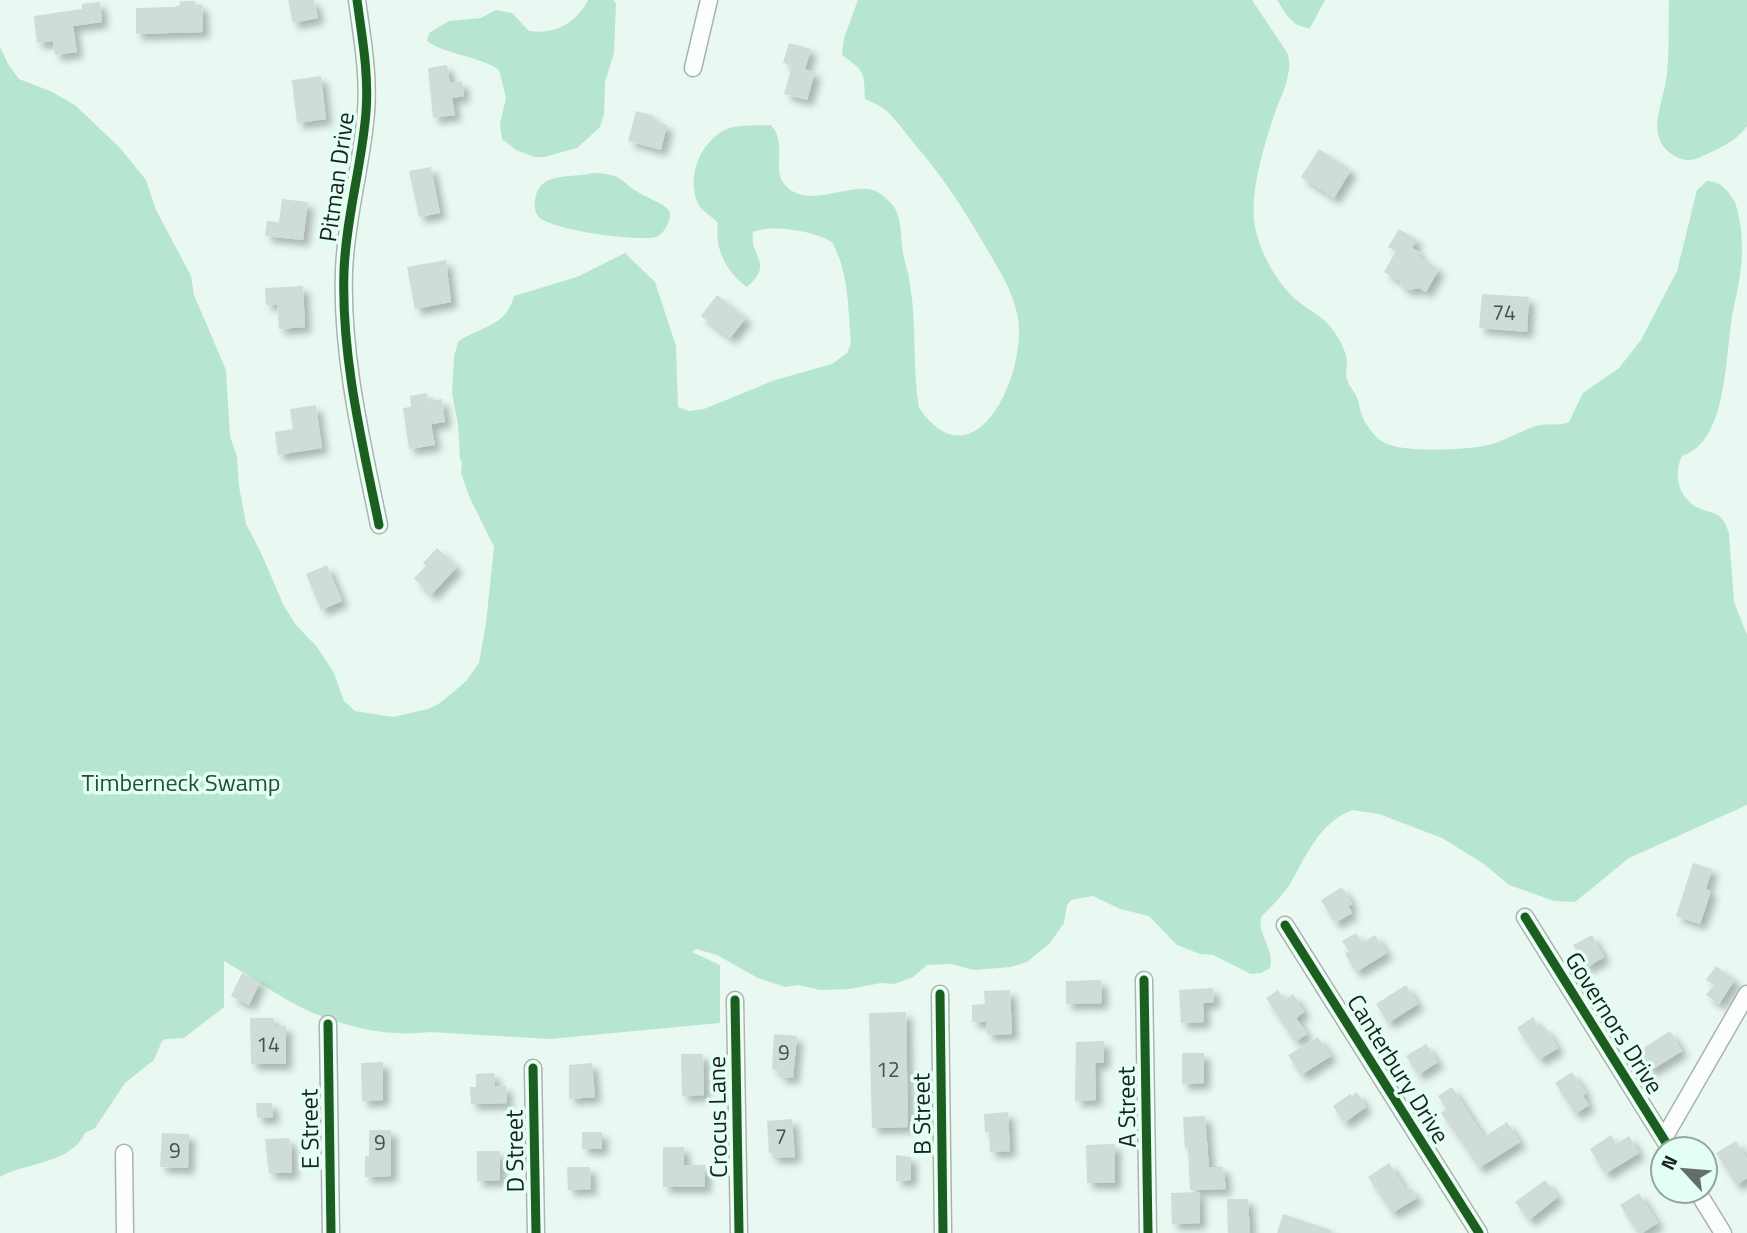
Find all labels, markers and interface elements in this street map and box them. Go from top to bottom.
street label: Pitman Drive [309,110,363,244]
house number: 74 [1492,296,1516,328]
park label: Timberneck Swamp [82,764,280,800]
street label: Governors Drive [1557,944,1673,1101]
street label: Canterbury Drive [1339,987,1459,1150]
house number: 14 [256,1028,280,1060]
house number: 9 [778,1036,790,1068]
house number: 12 [876,1053,900,1085]
street label: Crocus Lane [698,1056,736,1178]
street label: A Street [1107,1065,1145,1148]
street label: B Street [902,1072,940,1155]
street label: E Street [290,1088,328,1170]
street label: D Street [495,1109,533,1193]
house number: 7 [775,1120,787,1152]
house number: 9 [374,1126,386,1158]
house number: 9 [169,1134,181,1166]
north arrow [1649,1135,1719,1205]
text: N [1652,1150,1684,1175]

